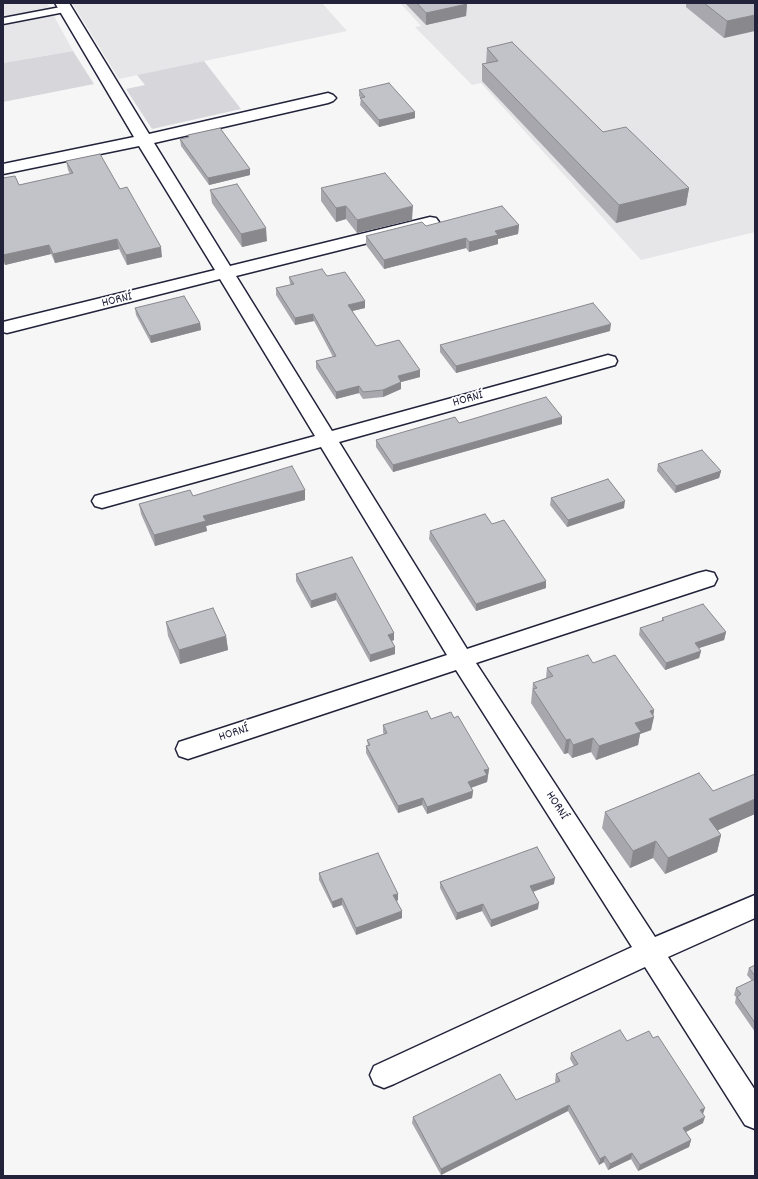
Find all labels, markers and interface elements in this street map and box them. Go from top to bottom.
street label: HORNÍ [100,290,134,312]
street label: HORNÍ [451,388,485,412]
street label: HORNÍ [217,722,251,746]
street label: HORNÍ [541,789,571,823]

